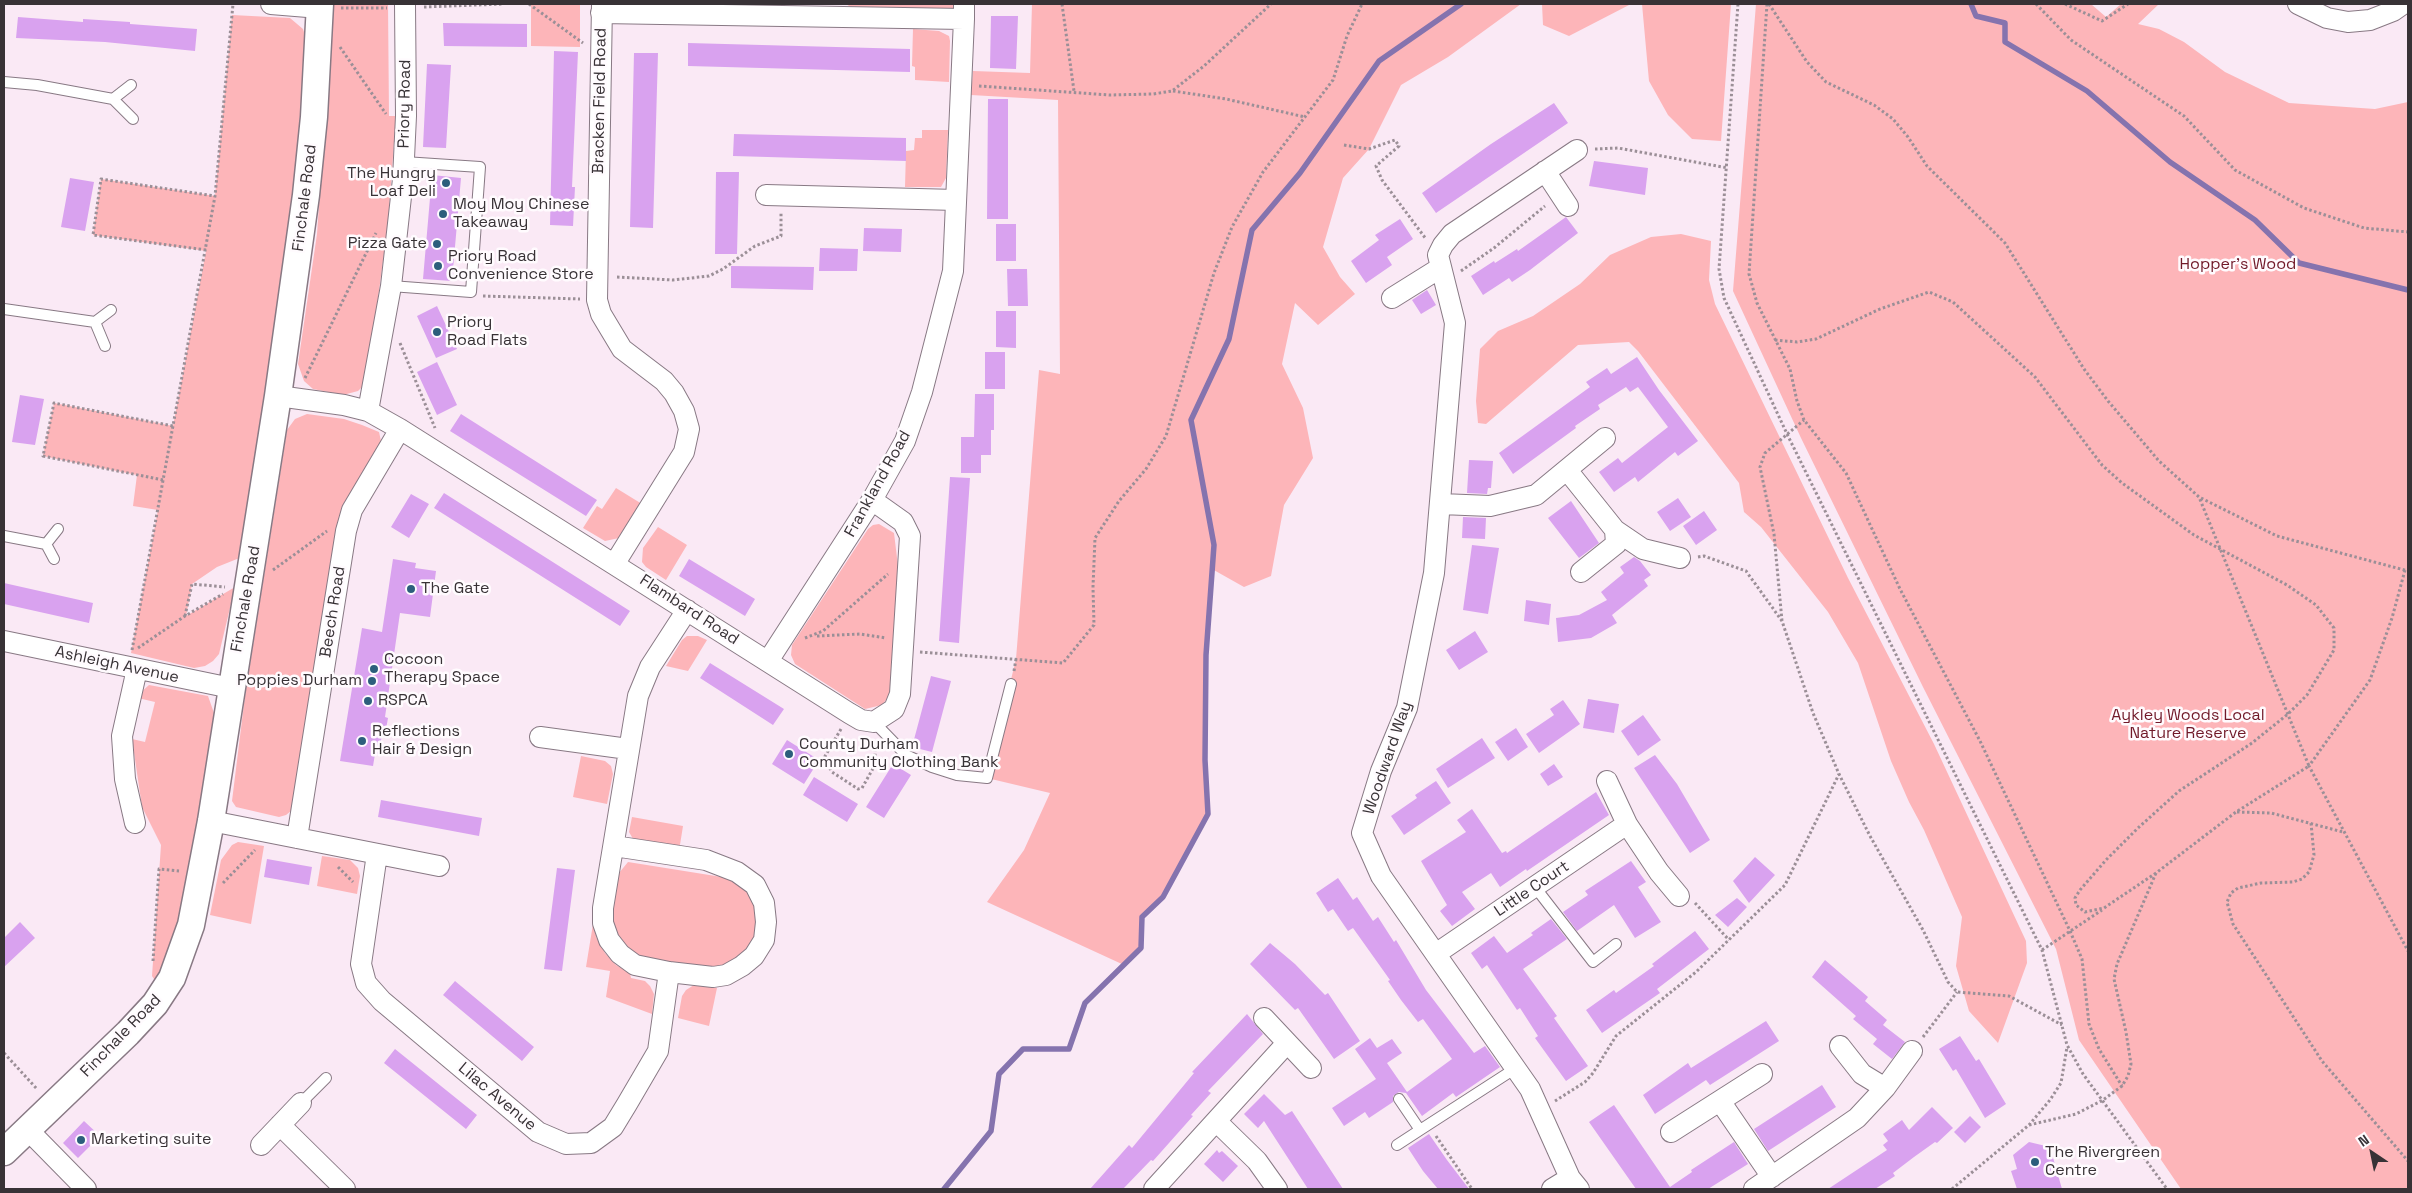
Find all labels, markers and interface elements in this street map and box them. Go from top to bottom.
street label: Bracken Field Road [589,28,611,174]
street label: Priory Road [395,60,415,148]
street label: Finchale Road [289,143,321,253]
place label: The Hungry Loaf Deli [347,164,436,202]
marker: The Hungry Loaf Deli [440,177,452,189]
place label: Moy Moy Chinese Takeaway [453,195,589,233]
marker: Moy Moy Chinese Takeaway [437,208,449,220]
place label: Pizza Gate [348,234,427,254]
marker: Pizza Gate [431,238,443,250]
place label: Priory Road Convenience Store [448,247,594,285]
park label: Hopper's Wood [2180,255,2296,275]
marker: Priory Road Convenience Store [432,260,444,272]
place label: Priory Road Flats [447,313,527,351]
marker: Priory Road Flats [431,326,443,338]
street label: Frankland Road [841,427,915,541]
street label: Finchale Road [227,544,265,654]
street label: Beech Road [316,565,350,659]
street label: Flambard Road [636,571,742,649]
place label: The Gate [421,579,490,599]
marker: The Gate [405,583,417,595]
street label: Ashleigh Avenue [53,642,181,688]
place label: Cocoon Therapy Space [384,650,500,688]
marker: Cocoon Therapy Space [368,663,380,675]
place label: Poppies Durham [237,671,362,691]
marker: Poppies Durham [366,675,378,687]
place label: RSPCA [378,691,428,711]
marker: RSPCA [362,695,374,707]
street label: Woodward Way [1360,699,1416,817]
park label: Aykley Woods Local Nature Reserve [2111,706,2265,744]
place label: Reflections Hair & Design [372,722,472,760]
marker: Reflections Hair & Design [356,735,368,747]
place label: County Durham Community Clothing Bank [799,735,999,773]
marker: County Durham Community Clothing Bank [783,748,795,760]
street label: Little Court [1491,857,1573,921]
street label: Finchale Road [77,991,165,1081]
street label: Lilac Avenue [454,1059,540,1135]
north arrow [2347,1128,2397,1178]
place label: Marketing suite [91,1130,212,1150]
text: N [2355,1130,2373,1151]
marker: Marketing suite [75,1134,87,1146]
place label: The Rivergreen Centre [2045,1143,2160,1181]
marker: The Rivergreen Centre [2029,1156,2041,1168]

